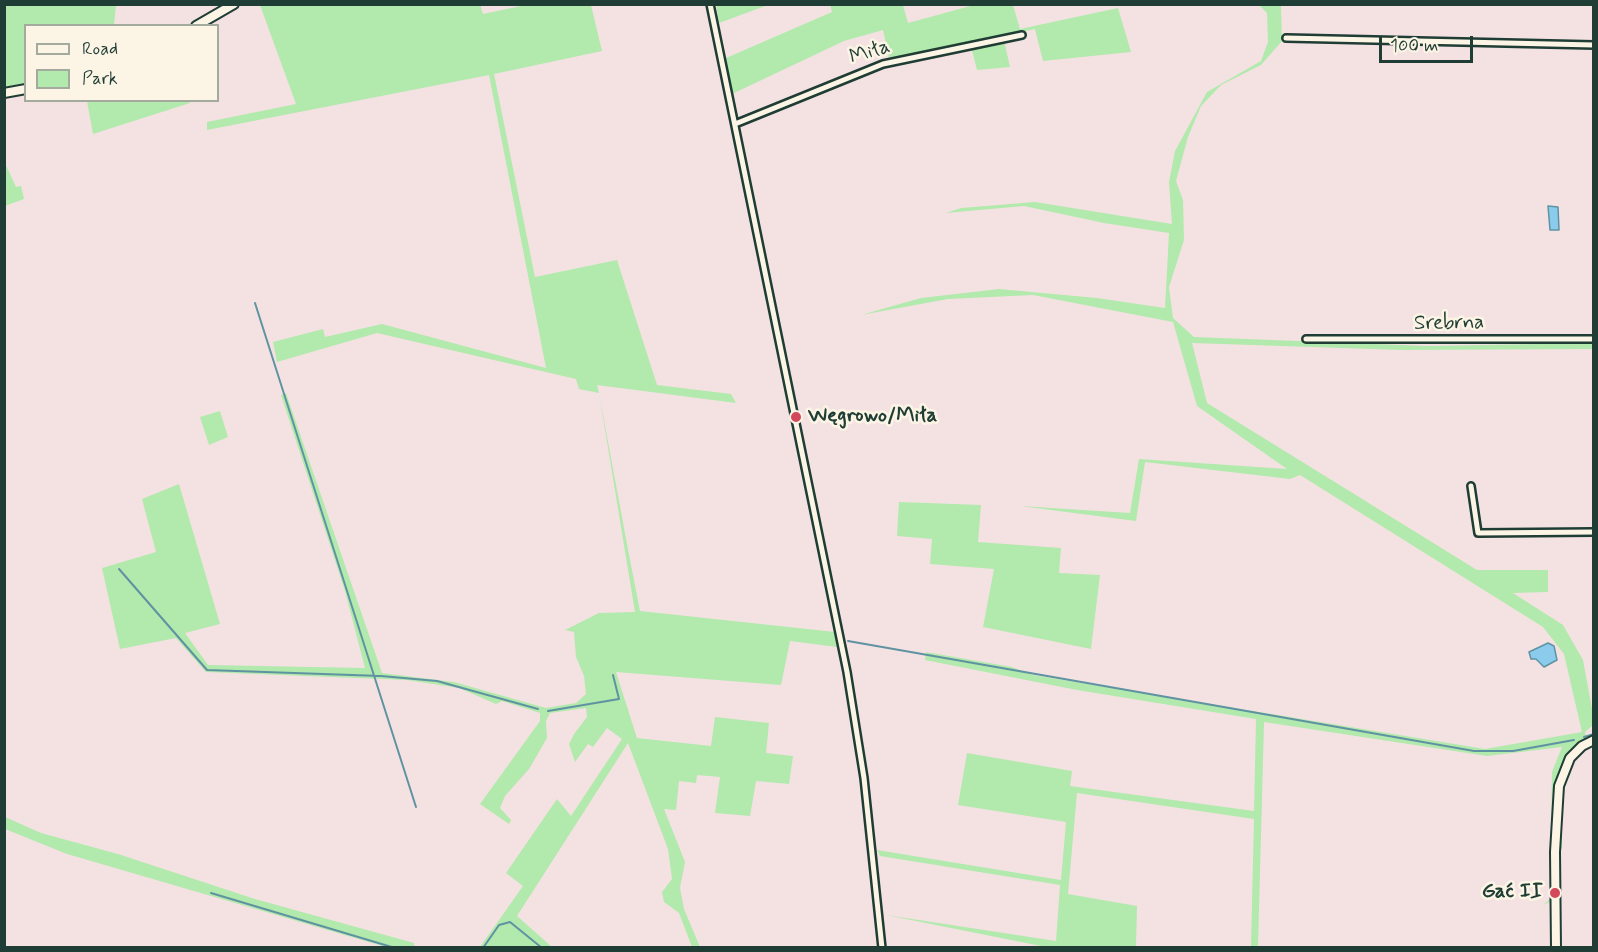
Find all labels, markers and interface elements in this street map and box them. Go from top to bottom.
legend [24,24,219,102]
scale bar [1382,24,1476,62]
text: 100 m [1390,34,1438,58]
street label: Miła [847,35,893,71]
text: Road [82,37,118,61]
text: Park [82,67,118,91]
street label: Srebrna [1414,311,1484,337]
place label: Węgrowo/Miła [808,404,937,430]
marker: Węgrowo/Miła [789,410,803,424]
place label: Gać II [1482,880,1543,906]
marker: Gać II [1548,886,1562,900]

